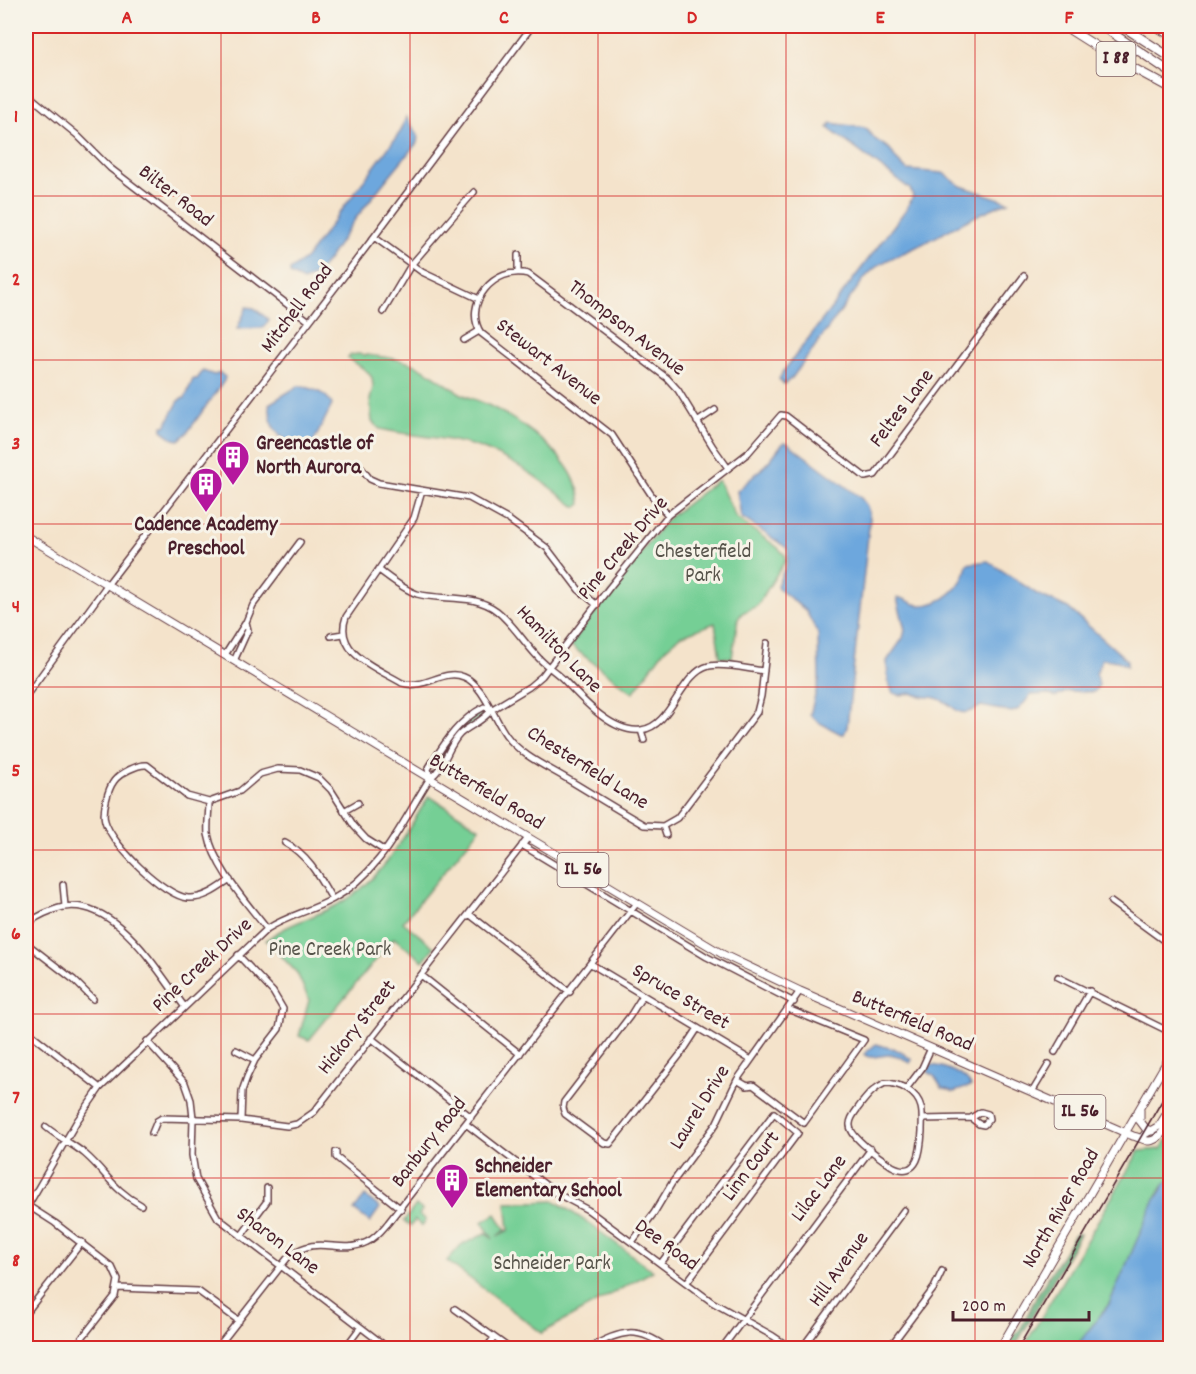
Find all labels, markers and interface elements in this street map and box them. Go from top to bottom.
text: A [122,5,133,33]
text: B [311,5,321,33]
text: C [499,5,509,33]
text: D [687,5,698,33]
text: E [875,5,885,33]
text: F [1065,5,1075,33]
road number: I 88 [1096,42,1136,76]
text: 1 [14,104,18,132]
street label: Bilter Road [131,158,219,236]
street label: Mitchell Road [254,258,342,360]
text: 2 [12,267,20,295]
street label: Thompson Avenue [561,274,691,384]
street label: Stewart Avenue [489,312,607,414]
street label: Feltes Lane [863,363,943,455]
place label: Greencastle of North Aurora [256,430,375,484]
text: 3 [12,431,20,459]
building icon: Greencastle of North Aurora [215,439,251,486]
building icon: Cadence Academy Preschool [188,466,224,513]
street label: Pine Creek Drive [571,490,677,608]
place label: Cadence Academy Preschool [134,511,279,565]
park label: Chesterfield Park [655,538,751,592]
text: 4 [12,594,20,622]
street label: Hamilton Lane [508,599,608,701]
street label: Chesterfield Lane [520,719,654,819]
street label: Butterfield Road [423,747,549,839]
text: 5 [11,758,21,786]
road number: IL 56 [558,853,608,887]
street label: Pine Creek Drive [146,911,260,1021]
text: 6 [11,921,21,949]
park label: Pine Creek Park [269,936,391,966]
street label: Spruce Street [625,957,735,1039]
street label: Hickory Street [311,974,405,1082]
street label: Butterfield Road [847,983,977,1061]
street label: Laurel Drive [663,1060,739,1156]
text: 7 [12,1085,20,1113]
street label: Banbury Road [385,1091,475,1195]
road number: IL 56 [1054,1095,1106,1129]
street label: Linn Court [716,1125,788,1208]
street label: North River Road [1016,1144,1108,1274]
street label: Lilac Lane [785,1149,855,1229]
place label: Schneider Elementary School [475,1153,623,1207]
building icon: Schneider Elementary School [434,1162,470,1209]
street label: Sharon Lane [229,1201,325,1283]
street label: Dee Road [627,1212,705,1280]
street label: Hill Avenue [802,1226,878,1314]
text: 8 [12,1248,20,1276]
park label: Schneider Park [493,1250,611,1280]
scale bar [953,1284,1090,1322]
text: 200 m [962,1295,1006,1320]

